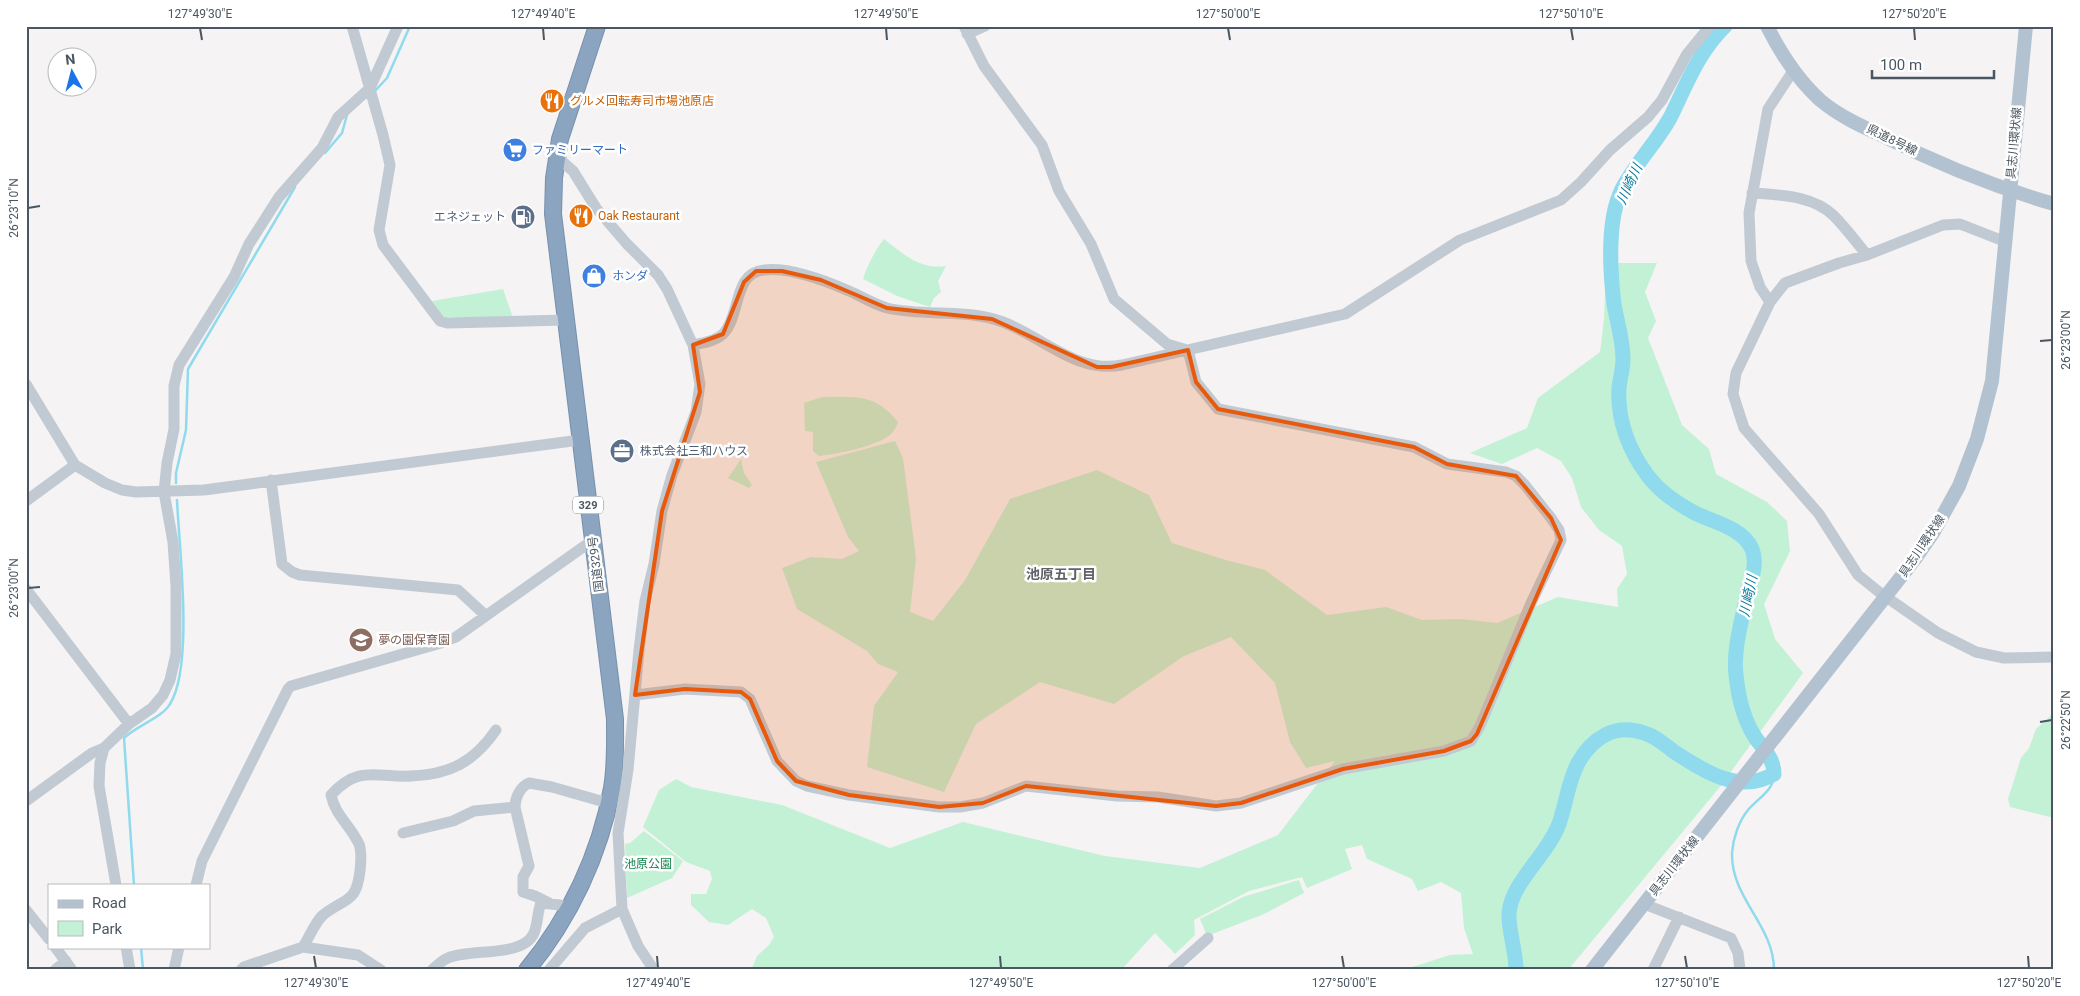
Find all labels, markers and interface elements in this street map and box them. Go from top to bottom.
text: 127°49'30"E [168,7,232,21]
text: 127°49'40"E [511,7,575,21]
text: 127°49'50"E [854,7,918,21]
text: 127°50'00"E [1196,7,1260,21]
text: 127°50'10"E [1539,7,1603,21]
text: 127°50'20"E [1882,7,1946,21]
north arrow [48,48,98,98]
scale bar [1872,48,1995,80]
text: N [65,51,76,68]
text: 100 m [1880,56,1922,74]
restaurant icon: グルメ回転寿司市場池原店 [539,88,565,114]
place label: グルメ回転寿司市場池原店 [570,94,714,108]
street label: 具志川環状線 [2004,107,2024,179]
street label: 県道8号線 [1864,122,1920,158]
supermarket icon: ファミリーマート [502,137,528,163]
place label: ファミリーマート [532,143,628,157]
water label: 川崎川 [1613,160,1646,206]
text: 26°23'10"N [7,178,21,238]
restaurant icon: Oak Restaurant [568,203,594,229]
fuel station icon: エネジェット [510,204,536,230]
place label: Oak Restaurant [598,209,680,223]
place label: エネジェット [434,210,506,224]
shop icon: ホンダ [581,263,607,289]
place label: ホンダ [612,269,648,283]
text: 26°23'00"N [2059,310,2073,370]
office icon: 株式会社三和ハウス [609,438,635,464]
place label: 株式会社三和ハウス [640,444,748,458]
road number: 329 [573,496,603,514]
street label: 具志川環状線 [1896,512,1948,580]
street label: 国道329号 [586,535,606,593]
text: 26°23'00"N [7,558,21,618]
district label: 池原五丁目 [1026,566,1096,582]
water label: 川崎川 [1736,572,1761,618]
school or university icon: 夢の園保育園 [348,627,374,653]
place label: 夢の園保育園 [378,633,450,647]
text: 26°22'50"N [2059,690,2073,750]
street label: 具志川環状線 [1646,833,1702,899]
park label: 池原公園 [624,857,672,871]
legend [48,884,210,948]
text: Road [92,894,126,912]
text: Park [92,920,123,938]
text: 127°49'30"E [284,976,348,990]
text: 127°49'40"E [626,976,690,990]
text: 127°49'50"E [969,976,1033,990]
text: 127°50'00"E [1312,976,1376,990]
text: 127°50'10"E [1655,976,1719,990]
text: 127°50'20"E [1997,976,2061,990]

